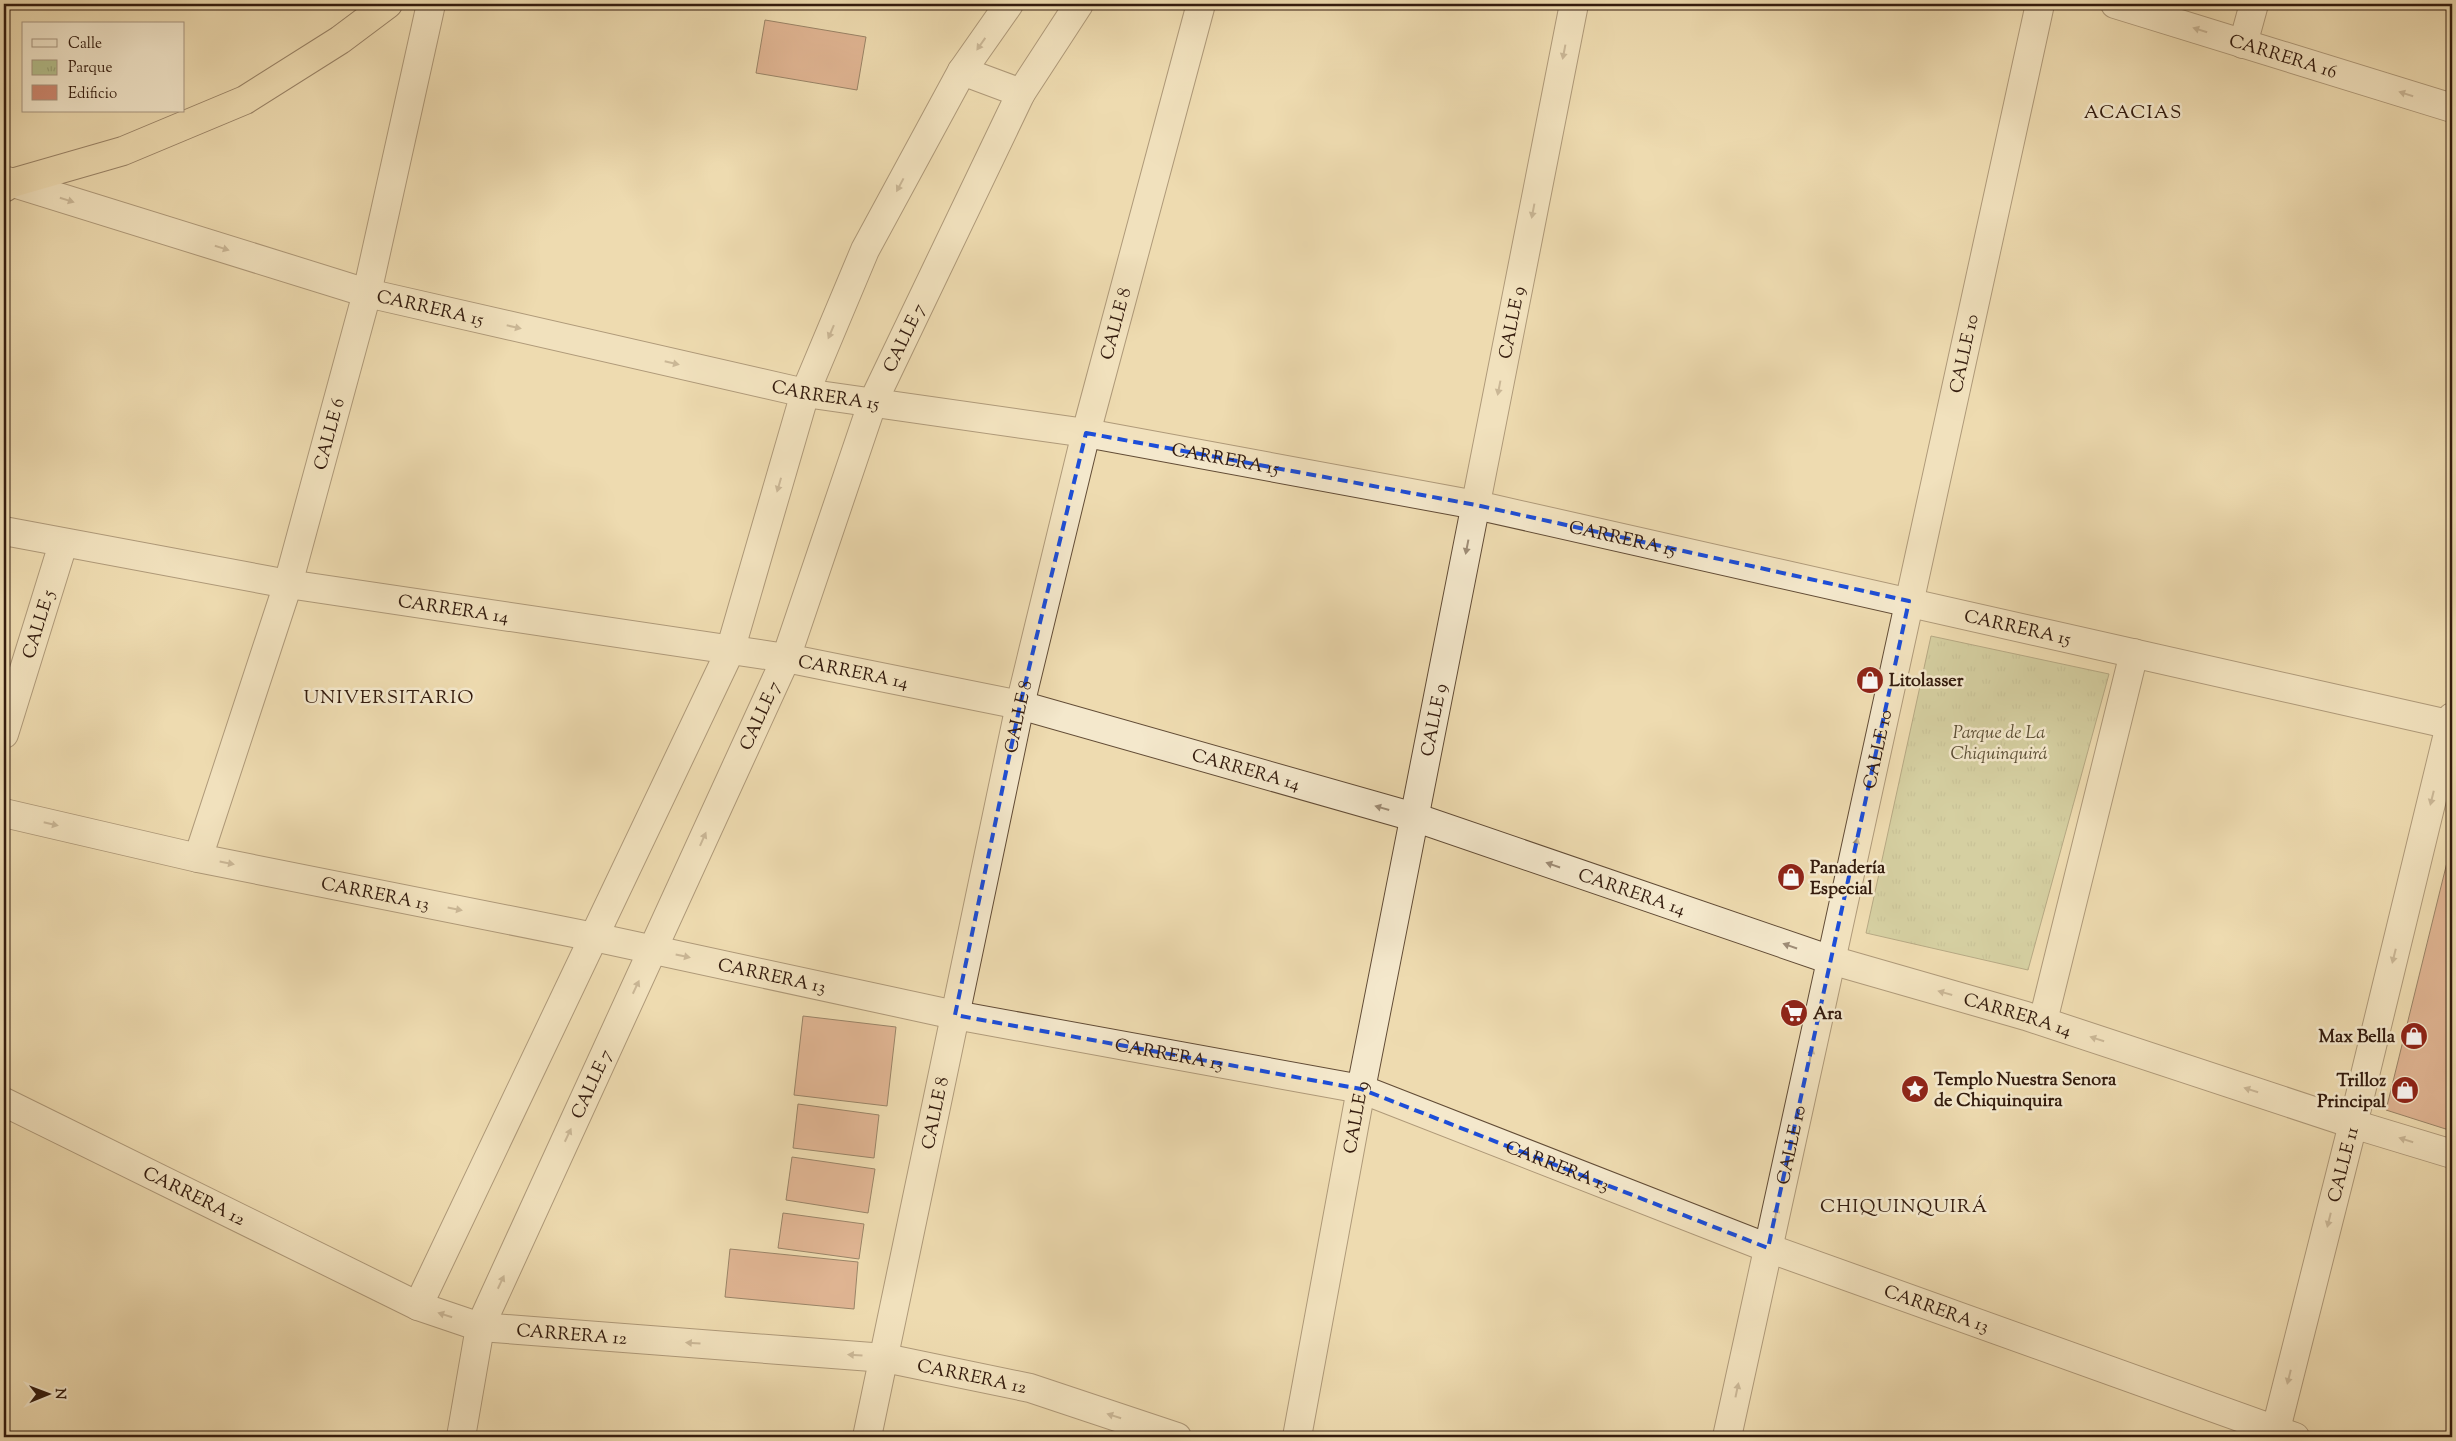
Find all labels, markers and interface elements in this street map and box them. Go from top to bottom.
legend [22,22,185,112]
one-way arrow [2193,26,2208,34]
street label: CARRERA 16 [2225,29,2340,87]
text: Calle [68,34,102,55]
one-way arrow [976,37,986,51]
one-way arrow [1560,44,1568,60]
text: Parque [68,58,112,79]
text: Edificio [68,84,117,105]
one-way arrow [2398,89,2413,97]
district label: ACACIAS [2084,100,2182,127]
one-way arrow [896,177,904,192]
one-way arrow [60,196,75,204]
one-way arrow [1529,203,1537,219]
one-way arrow [215,244,230,252]
street label: CALLE 9 [1494,284,1533,361]
street label: CARRERA 15 [374,285,486,334]
street label: CALLE 8 [1095,285,1139,363]
street label: CALLE 7 [878,300,933,377]
street label: CALLE 10 [1944,312,1987,396]
one-way arrow [507,323,522,331]
one-way arrow [827,324,834,339]
one-way arrow [665,359,680,367]
street label: CARRERA 15 [769,375,881,418]
one-way arrow [1494,380,1502,396]
street label: CALLE 6 [308,395,353,473]
street label: CARRERA 15 [1169,438,1281,483]
one-way arrow [774,478,782,493]
street label: CARRERA 15 [1566,515,1678,565]
one-way arrow [1463,540,1471,556]
street label: CALLE 5 [17,587,63,663]
street label: CARRERA 14 [396,589,510,632]
street label: CARRERA 15 [1961,604,2073,654]
street label: CARRERA 14 [796,650,910,697]
shop icon: Litolasser [1855,665,1885,695]
place label: Litolasser [1889,669,1964,695]
street label: CALLE 7 [734,677,789,755]
street label: CALLE 8 [999,678,1040,756]
street label: CALLE 9 [1416,681,1455,759]
district label: UNIVERSITARIO [304,685,474,712]
street label: CALLE 10 [1858,708,1900,792]
park label: Parque de La Chiquinquirá [1951,721,2047,768]
street label: CARRERA 14 [1188,743,1303,799]
one-way arrow [2428,791,2436,806]
one-way arrow [1375,804,1390,812]
one-way arrow [44,820,59,828]
one-way arrow [700,832,708,846]
one-way arrow [1853,837,1861,853]
place label: Panadería Especial [1810,856,1886,903]
one-way arrow [219,860,235,868]
one-way arrow [1545,861,1560,869]
shop icon: Panadería Especial [1776,862,1806,892]
street label: CARRERA 14 [1574,863,1688,924]
street label: CARRERA 13 [319,872,431,919]
one-way arrow [447,905,462,913]
one-way arrow [1782,942,1797,949]
one-way arrow [2390,949,2398,964]
one-way arrow [675,952,690,960]
street label: CARRERA 13 [715,953,828,1002]
one-way arrow [632,980,640,994]
one-way arrow [1938,988,1953,996]
street label: CARRERA 14 [1960,988,2075,1045]
supermarket icon: Ara [1779,998,1809,1028]
place label: Ara [1813,1002,1843,1028]
shop icon: Max Bella [2399,1021,2429,1051]
place label: Max Bella [2318,1025,2396,1051]
street label: CARRERA 13 [1112,1033,1225,1079]
one-way arrow [2089,1034,2104,1042]
street label: CALLE 7 [566,1046,620,1124]
one-way arrow [1807,1047,1815,1063]
place label: Templo Nuestra Senora de Chiquinquira [1934,1068,2117,1115]
place label: Trilloz Principal [2317,1069,2387,1116]
place icon: Templo Nuestra Senora de Chiquinquira [1900,1074,1930,1104]
street label: CALLE 8 [916,1075,957,1152]
shop icon: Trilloz Principal [2390,1075,2420,1105]
street label: CALLE 9 [1338,1079,1377,1156]
one-way arrow [2243,1086,2258,1094]
street label: CALLE 10 [1771,1103,1814,1187]
street label: CALLE 11 [2323,1124,2367,1206]
one-way arrow [565,1128,573,1142]
one-way arrow [2398,1135,2413,1143]
street label: CARRERA 13 [1501,1136,1613,1200]
street label: CARRERA 12 [138,1161,249,1234]
district label: CHIQUINQUIRÁ [1820,1194,1988,1221]
one-way arrow [1772,1206,1780,1221]
one-way arrow [2325,1212,2333,1227]
one-way arrow [497,1275,505,1289]
street label: CARRERA 13 [1880,1280,1992,1341]
one-way arrow [438,1311,453,1318]
street label: CARRERA 12 [515,1319,629,1353]
one-way arrow [684,1339,700,1347]
one-way arrow [846,1351,862,1359]
street label: CARRERA 12 [915,1354,1029,1402]
north arrow [22,1368,72,1418]
one-way arrow [2285,1370,2293,1385]
one-way arrow [1734,1381,1742,1397]
text: N [49,1388,69,1400]
one-way arrow [1107,1412,1122,1420]

